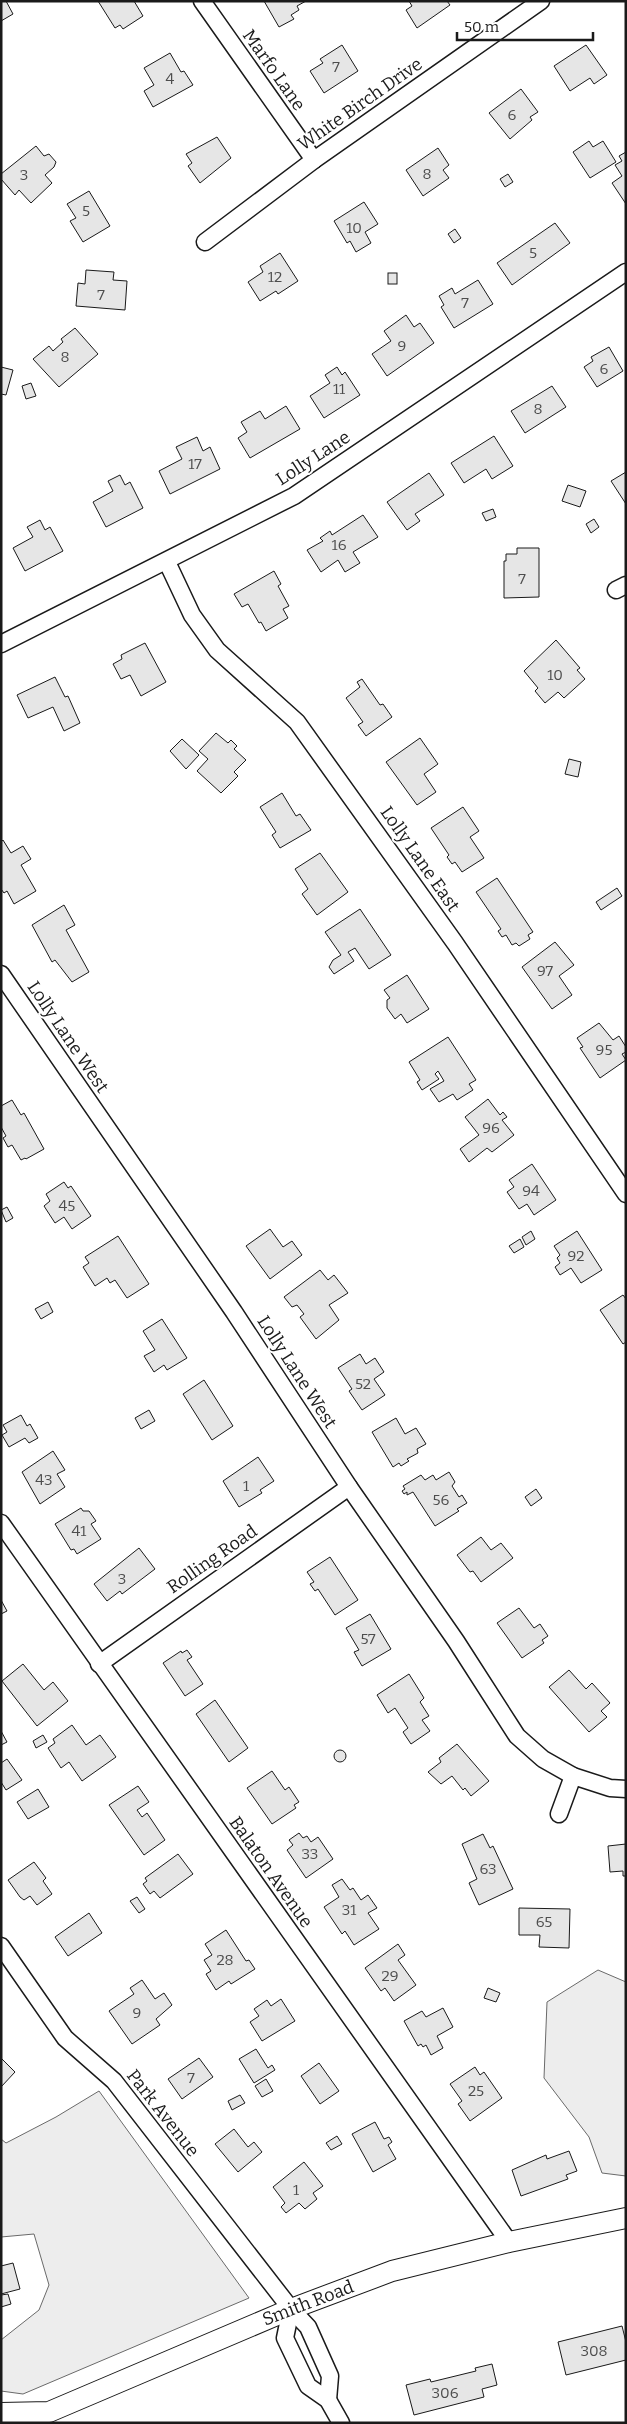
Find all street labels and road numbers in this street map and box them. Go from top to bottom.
street label: Marfo Lane [238,25,310,115]
street label: White Birch Drive [294,53,426,155]
street label: Lolly Lane [272,426,354,490]
street label: Lolly Lane East [376,802,465,916]
street label: Lolly Lane West [23,977,114,1097]
street label: Lolly Lane West [252,1312,342,1433]
street label: Rolling Road [163,1520,262,1598]
street label: Balaton Avenue [224,1812,318,1932]
street label: Park Avenue [122,2065,204,2161]
street label: Smith Road [259,2275,357,2331]

